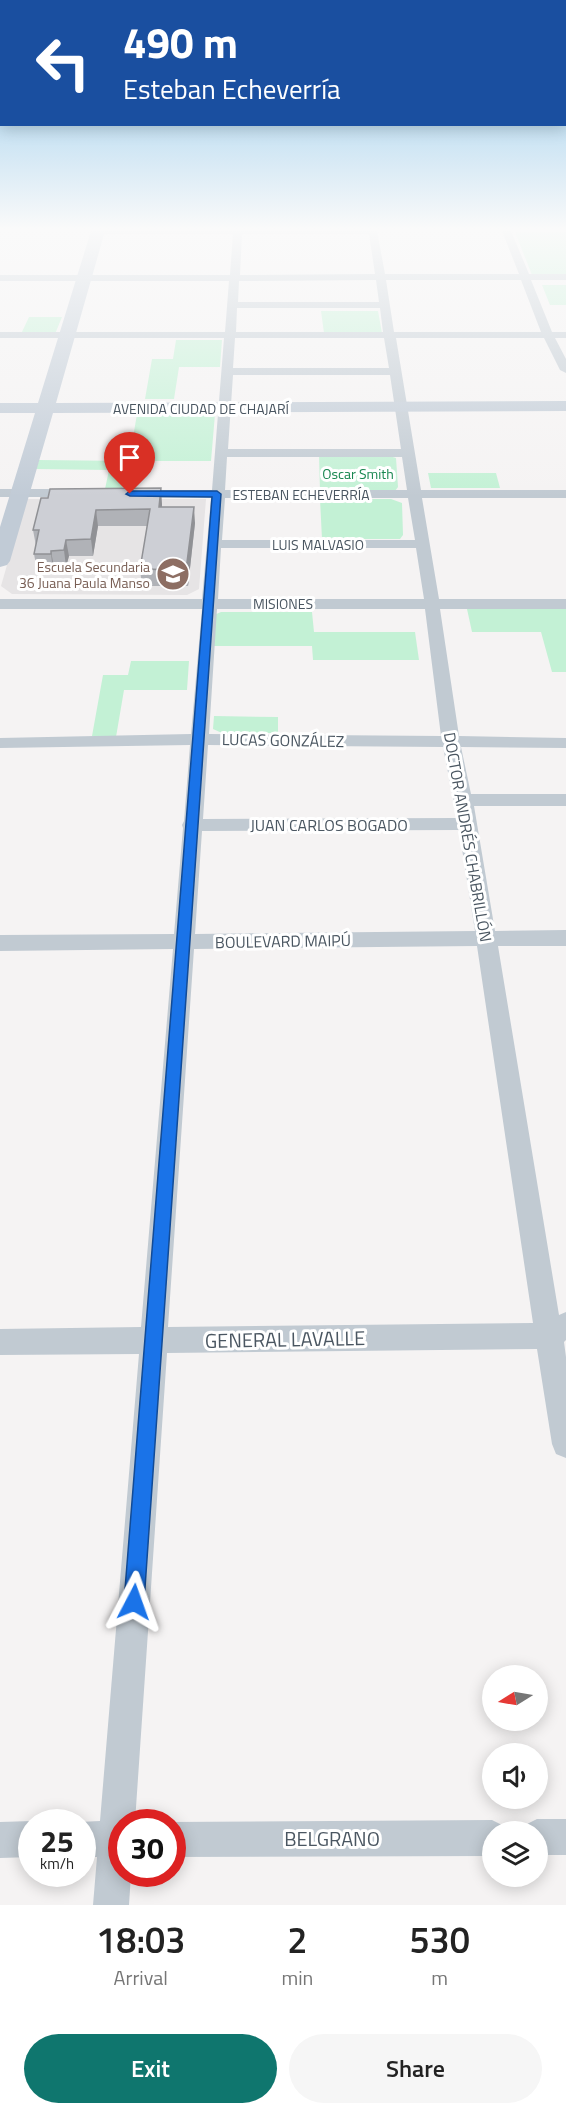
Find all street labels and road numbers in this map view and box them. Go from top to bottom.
street label: AVENIDA CIUDAD DE CHAJARÍ [113,398,290,419]
street label: ESTEBAN ECHEVERRÍA [232,484,370,505]
street label: LUIS MALVASIO [272,534,364,555]
street label: MISIONES [253,593,313,614]
street label: LUCAS GONZÁLEZ [222,727,344,753]
street label: DOCTOR ANDRÉS CHABRILLÓN [438,730,498,944]
street label: JUAN CARLOS BOGADO [250,813,408,837]
street label: BOULEVARD MAIPÚ [215,928,351,954]
street label: GENERAL LAVALLE [205,1322,365,1356]
street label: BELGRANO [284,1823,380,1854]

